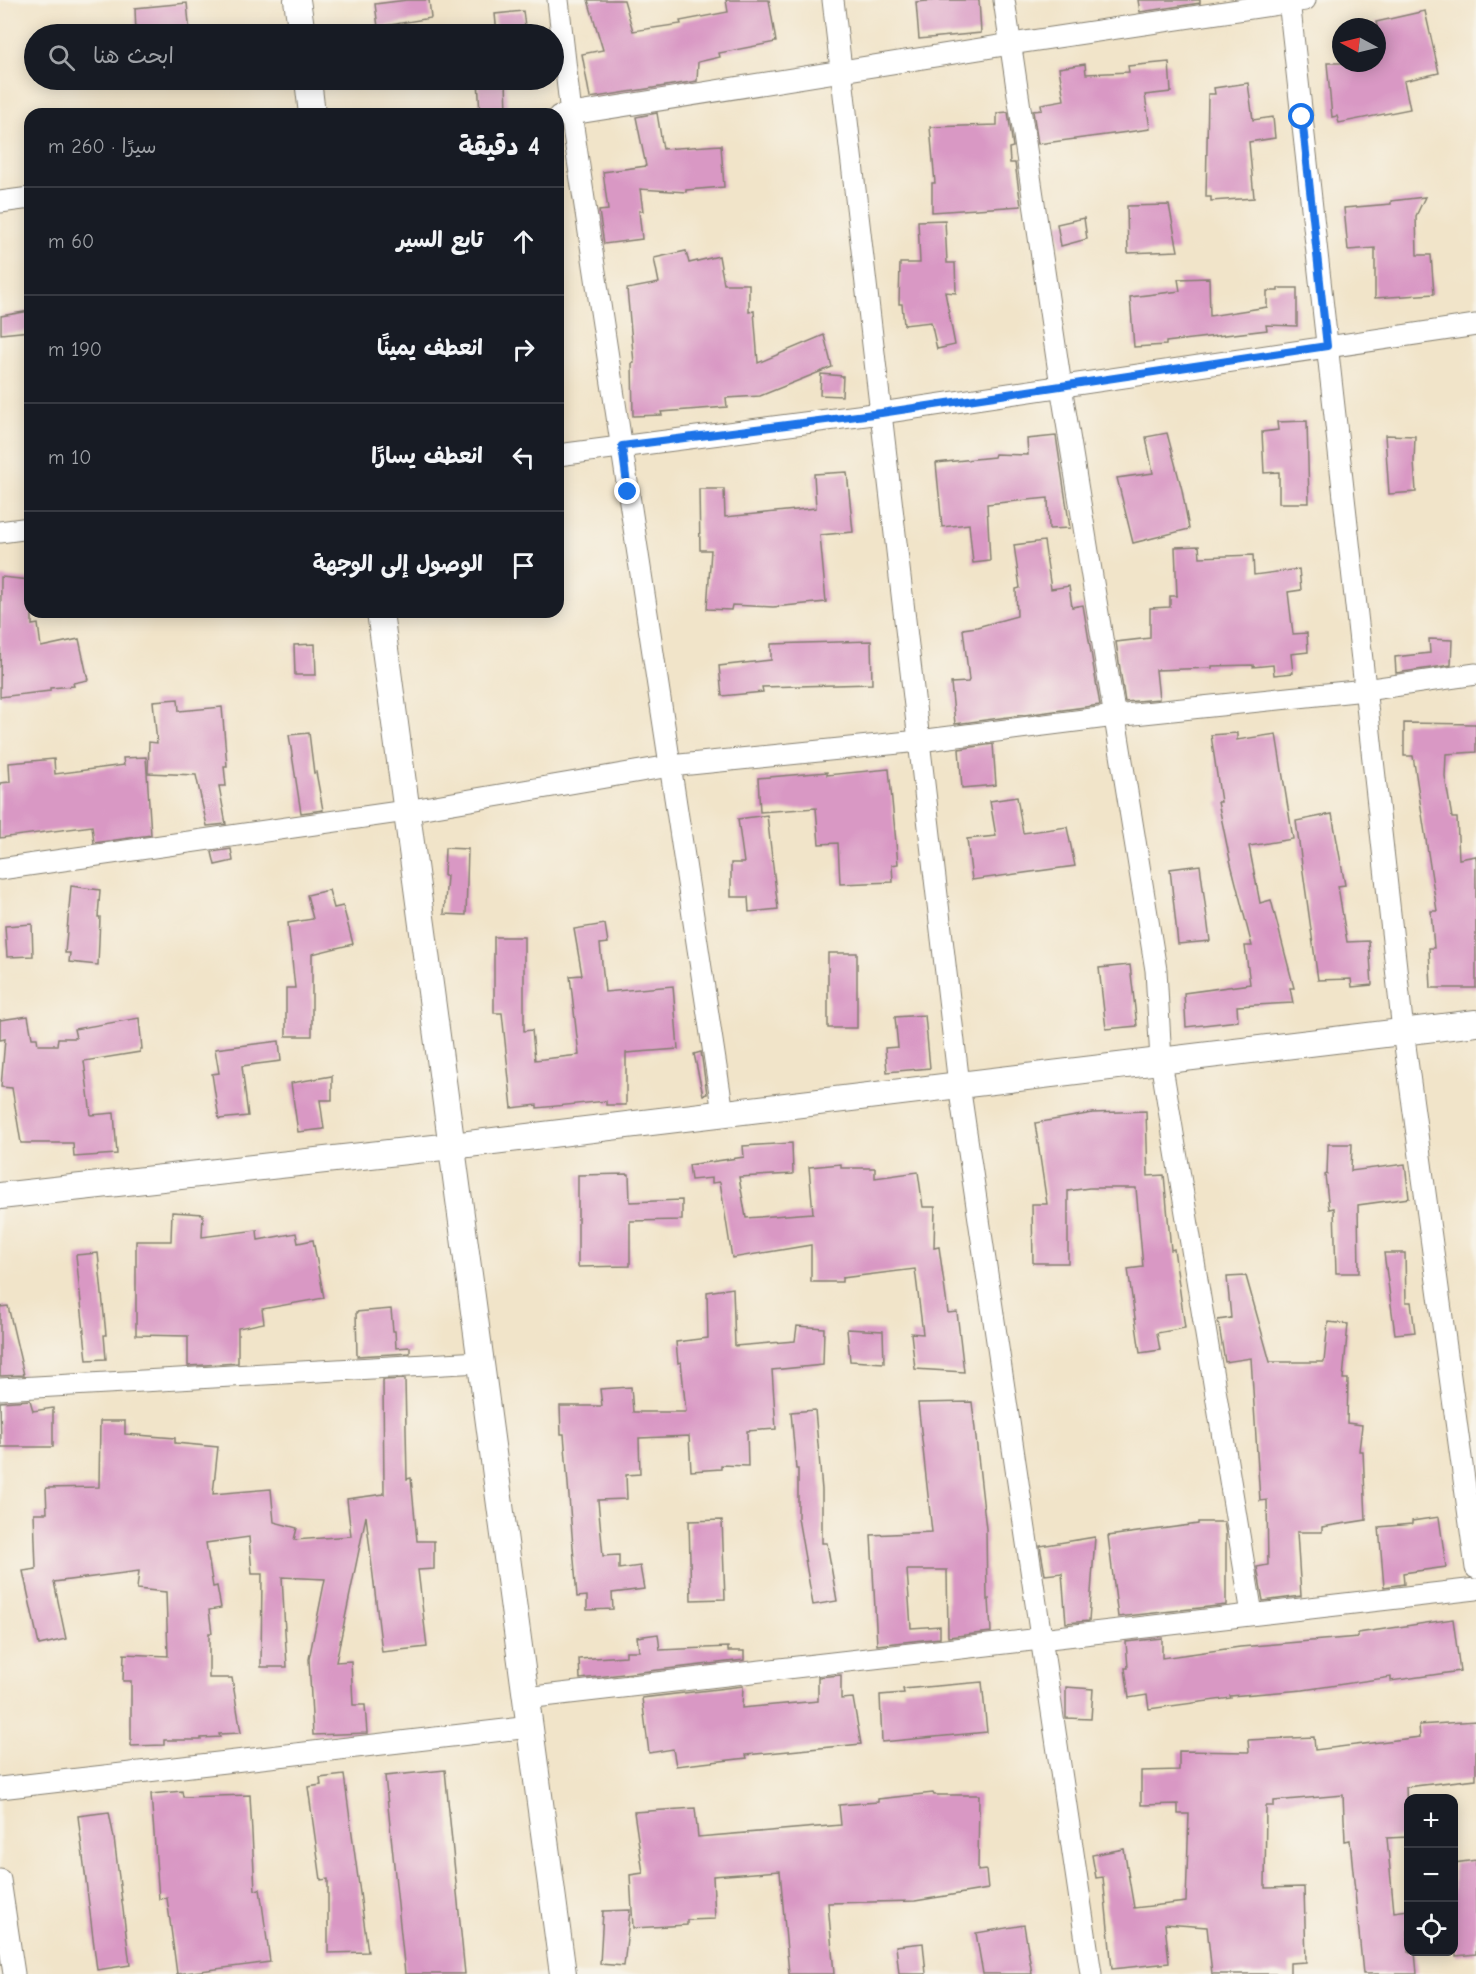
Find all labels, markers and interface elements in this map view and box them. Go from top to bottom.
north arrow [1332,18,1386,72]
search box [24,24,564,90]
icon: search [45,41,78,74]
text: ابحث هنا [93,43,174,69]
route start [1288,103,1314,129]
text: 4 دقيقة [459,132,540,162]
text: سيرًا · 260 m [48,135,156,158]
icon: ahead [507,225,540,258]
text: تابع السير [397,227,483,253]
text: 60 m [48,230,94,253]
icon: right [507,333,540,366]
text: انعطف يمينًا [377,335,483,361]
text: 190 m [48,338,102,361]
icon: left [507,441,540,474]
text: انعطف يسارًا [371,443,483,469]
text: 10 m [48,446,91,469]
route end [614,478,640,504]
icon: arrive [507,549,540,582]
text: الوصول إلى الوجهة [313,551,483,577]
map controls [1404,1794,1458,1956]
button: + [1404,1794,1458,1848]
button: − [1404,1848,1458,1902]
button: locate [1404,1902,1458,1956]

